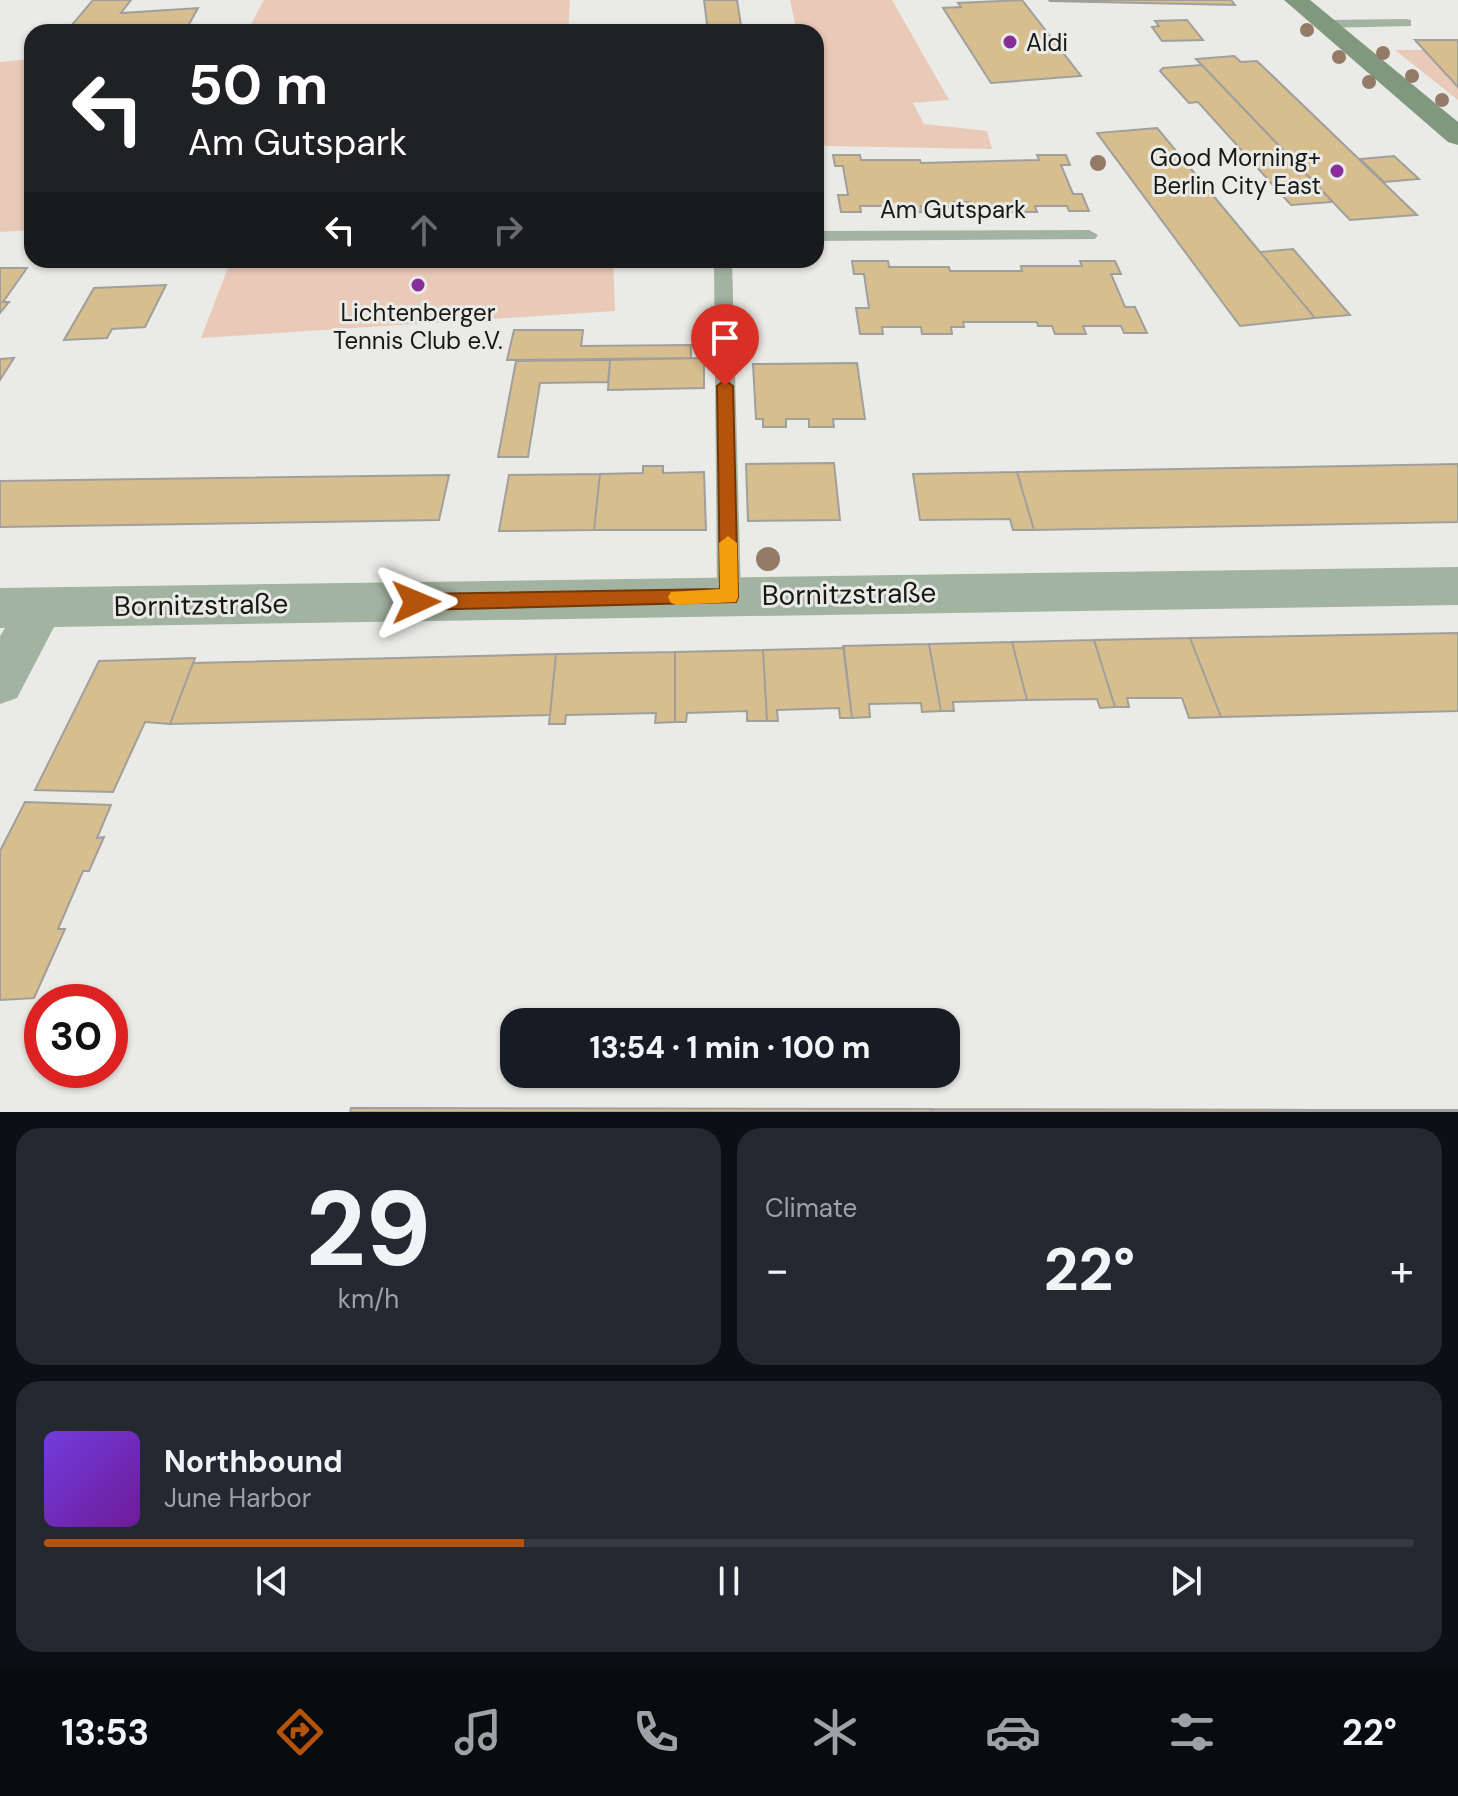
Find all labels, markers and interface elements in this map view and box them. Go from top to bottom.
place label: Aldi [1026,27,1068,58]
marker: Aldi [1001,33,1019,51]
text: 50 m [188,48,328,121]
icon: left [56,56,160,160]
text: Am Gutspark [188,119,407,166]
place label: Good Morning+ Berlin City East [1150,142,1321,201]
marker: Good Morning+ Berlin City East [1328,162,1346,180]
street label: Am Gutspark [880,194,1026,225]
icon: left [318,208,362,252]
icon: ahead [402,208,446,252]
icon: right [486,208,530,252]
marker: Lichtenberger Tennis Club e.V. [409,276,427,294]
place label: Lichtenberger Tennis Club e.V. [333,297,503,356]
pin [691,304,759,386]
icon: arrive [703,316,747,360]
position arrow [374,560,458,644]
street label: Bornitzstraße [761,574,937,614]
street label: Bornitzstraße [113,585,289,625]
speed limit sign: 30 [24,984,128,1088]
text: 13:54 · 1 min · 100 m [590,1028,870,1067]
text: 29 [306,1162,431,1297]
text: Climate [765,1191,857,1225]
text: 22° [1044,1230,1135,1309]
text: − [765,1241,789,1299]
text: + [1390,1241,1414,1299]
text: km/h [338,1282,399,1316]
text: Northbound [164,1442,343,1481]
text: June Harbor [164,1481,311,1515]
icon: previous [250,1559,294,1603]
icon: pause [707,1559,751,1603]
icon: next [1164,1559,1208,1603]
icon: directions [272,1704,328,1760]
icon: music [450,1704,506,1760]
icon: phone [628,1704,684,1760]
icon: climate [807,1704,863,1760]
icon: car [985,1704,1041,1760]
icon: filters [1164,1704,1220,1760]
text: 13:53 [61,1709,149,1756]
text: 22° [1342,1709,1397,1756]

